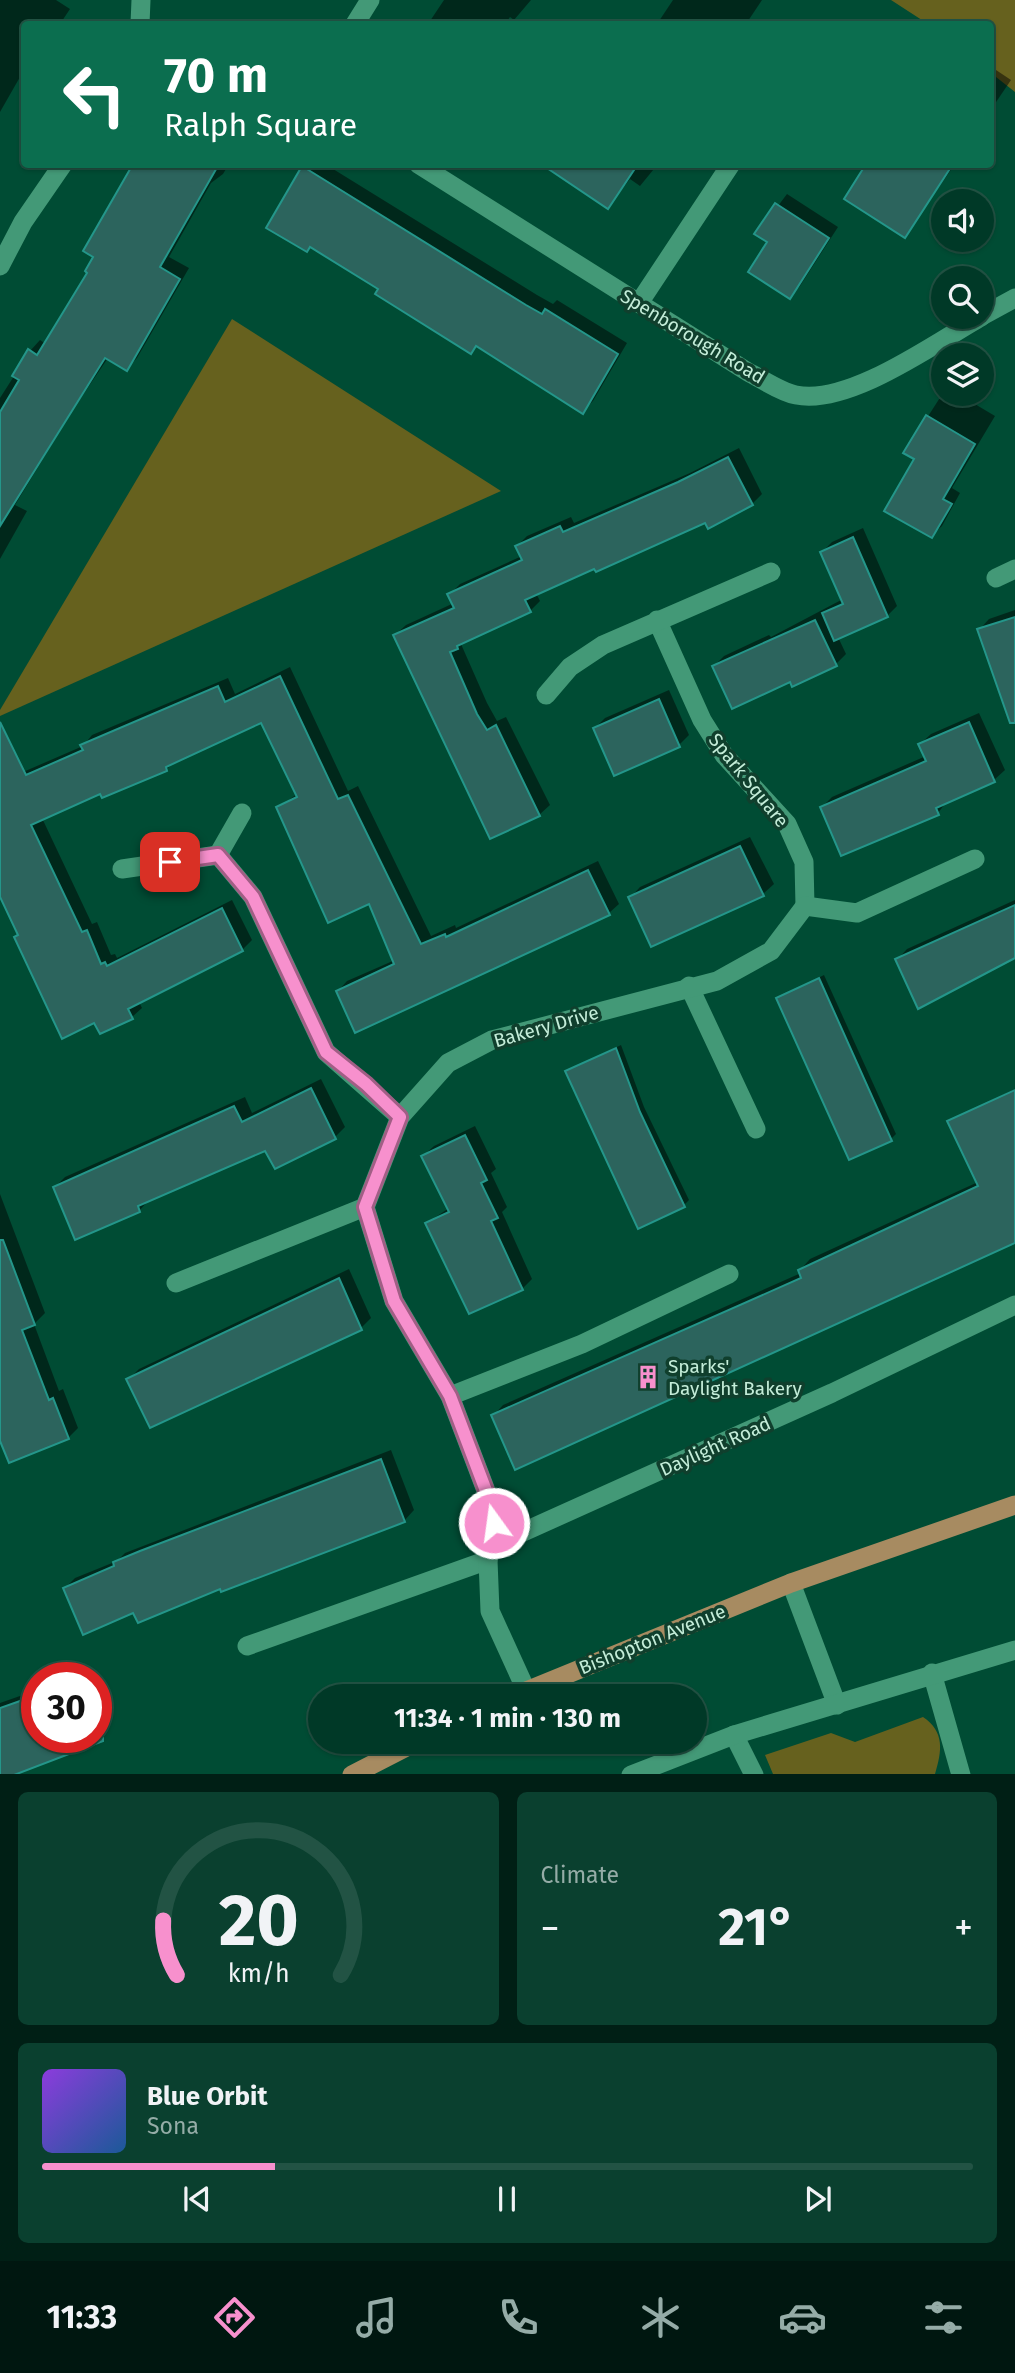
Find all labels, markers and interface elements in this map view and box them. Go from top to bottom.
text: 70 m [164,46,268,105]
icon: left [49,49,140,140]
text: Ralph Square [164,106,357,144]
map controls [931,189,994,406]
button: sound [931,189,994,252]
button: search [931,266,994,329]
street label: Spenborough Road [616,284,769,389]
button: layers [931,343,994,406]
street label: Spark Square [704,729,793,832]
pin [140,832,200,892]
icon: arrive [151,843,189,881]
street label: Bakery Drive [491,1001,601,1052]
place label: Sparks' Daylight Bakery [668,1355,802,1400]
building icon: Sparks' Daylight Bakery [634,1363,662,1391]
street label: Daylight Road [656,1412,774,1481]
position arrow [457,1486,531,1560]
street label: Bishopton Avenue [575,1600,729,1679]
speed limit sign: 30 [21,1662,112,1753]
text: 11:34 · 1 min · 130 m [394,1703,621,1734]
text: Climate [541,1861,619,1889]
text: 20 [218,1877,298,1964]
text: 21° [718,1896,795,1959]
text: − [541,1905,560,1951]
text: + [954,1905,973,1951]
text: km/h [227,1958,289,1988]
text: Blue Orbit [147,2081,267,2112]
text: Sona [147,2112,199,2140]
icon: previous [178,2180,216,2218]
icon: pause [488,2180,526,2218]
icon: next [799,2180,837,2218]
icon: directions [210,2293,259,2342]
icon: music [352,2293,401,2342]
icon: phone [494,2293,543,2342]
icon: climate [636,2293,685,2342]
icon: car [778,2293,827,2342]
icon: filters [919,2293,968,2342]
text: 11:33 [46,2298,117,2336]

